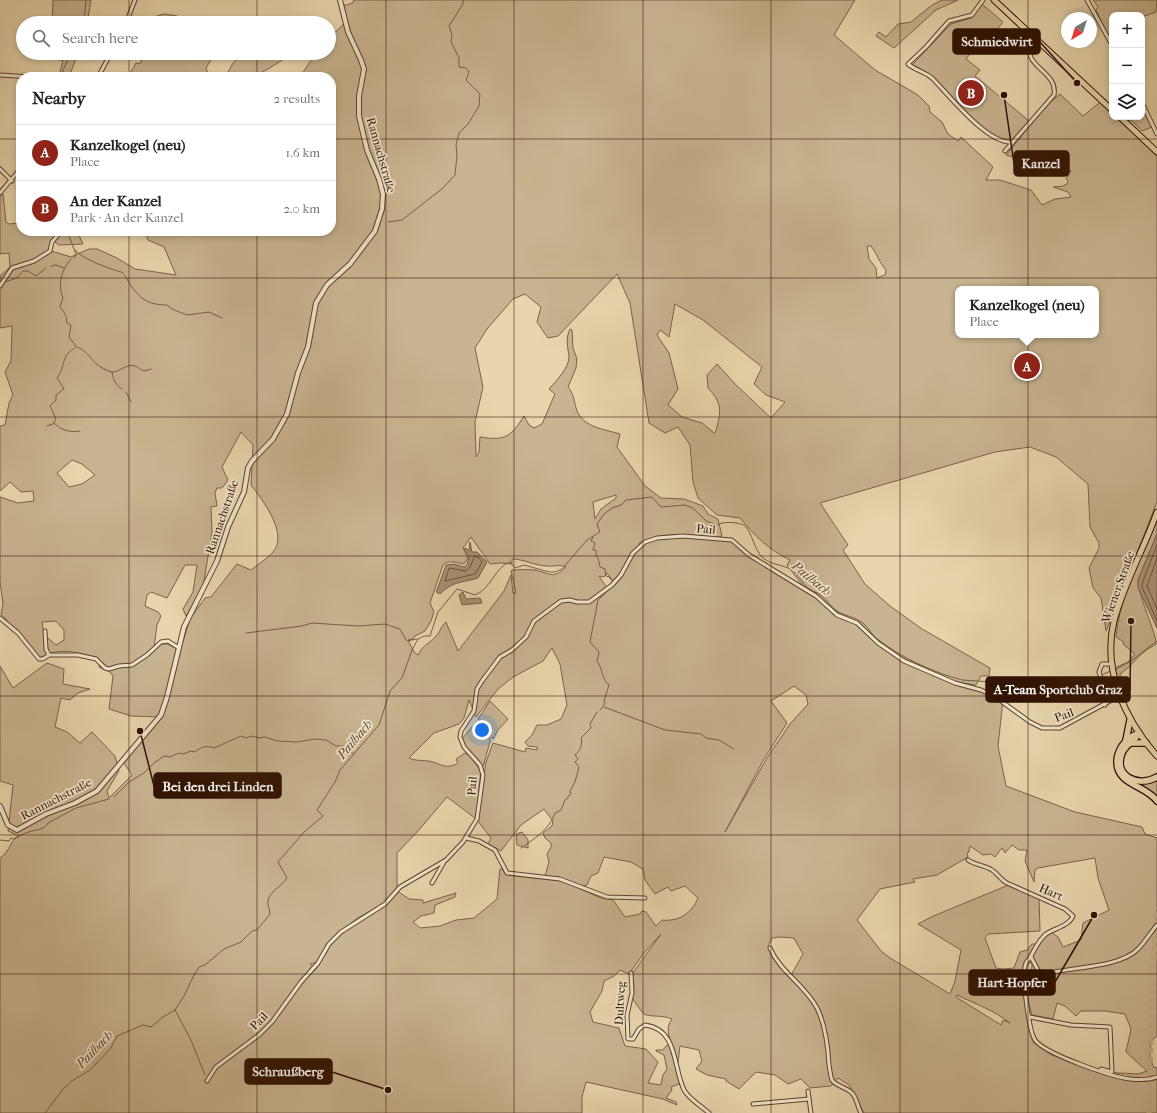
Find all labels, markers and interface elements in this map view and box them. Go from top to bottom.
north arrow [1061,12,1097,48]
map controls [1109,12,1145,120]
button: + [1109,12,1145,48]
search box [16,16,336,60]
icon: search [30,27,52,49]
text: Search here [62,29,138,47]
callout: Schmiedwirt [953,29,1040,54]
text: Schmiedwirt [961,34,1033,49]
button: − [1109,48,1145,84]
pin: B [958,78,984,108]
button: layers [1109,84,1145,120]
text: Nearby [32,88,86,108]
text: 2 results [274,91,320,106]
street label: Rannachstraße [364,116,398,194]
text: Kanzelkogel (neu) [70,136,186,154]
text: A [41,145,49,160]
text: 1.6 km [286,145,320,160]
callout: Kanzel [1014,151,1069,176]
text: Place [70,154,100,169]
text: Kanzel [1022,156,1061,171]
text: An der Kanzel [70,192,162,210]
text: B [41,201,49,216]
text: 2.0 km [283,201,320,216]
text: Park · An der Kanzel [70,210,184,225]
popup [955,286,1099,338]
text: Kanzelkogel (neu) [969,296,1085,314]
text: Place [969,314,999,329]
pin: A [1014,351,1040,381]
street label: Rannachstraße [203,478,241,556]
street label: Pail [696,521,717,537]
street label: Wiener Straße [1098,549,1137,626]
water label: Pailbach [788,557,835,599]
callout: A-Team Sportclub Graz [986,677,1130,702]
text: A-Team Sportclub Graz [993,682,1123,698]
street label: Pail [1052,705,1076,725]
water label: Pailbach [333,717,375,763]
your location [472,720,492,740]
callout: Bei den drei Linden [154,773,281,798]
street label: Rannachstraße [18,775,94,823]
street label: Pail [464,775,480,796]
text: Bei den drei Linden [162,779,274,794]
street label: Hart [1037,881,1066,904]
callout: Hart-Hopfer [969,970,1055,995]
text: Hart-Hopfer [977,975,1047,991]
street label: Dultweg [612,980,628,1026]
street label: Pail [247,1009,271,1033]
water label: Pailbach [72,1027,116,1072]
callout: Schraußberg [245,1059,332,1084]
text: Schraußberg [252,1064,325,1080]

